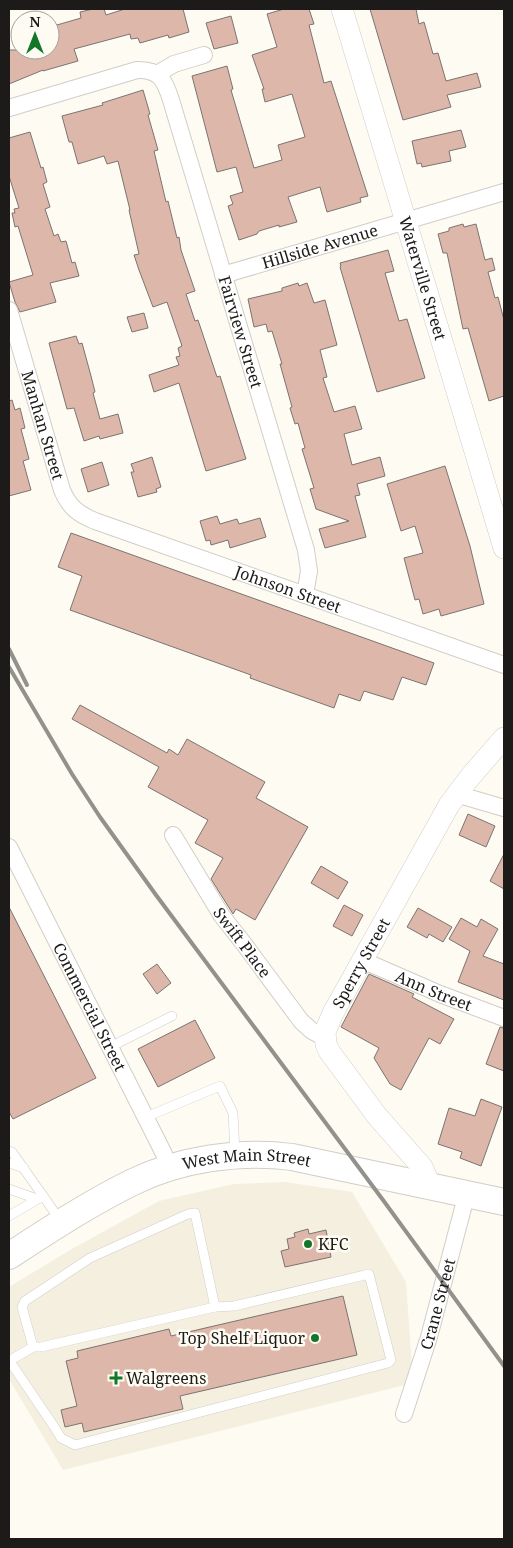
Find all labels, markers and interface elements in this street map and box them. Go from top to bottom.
north arrow [10,10,60,60]
text: N [29,12,41,31]
street label: Waterville Street [394,214,452,343]
street label: Hillside Avenue [259,219,380,274]
street label: Fairview Street [213,273,268,391]
street label: Manhan Street [16,368,69,483]
street label: Johnson Street [231,560,344,618]
street label: Swift Place [208,903,276,982]
street label: Sperry Street [327,914,395,1012]
street label: Commercial Street [48,939,132,1075]
street label: Ann Street [392,965,475,1016]
street label: West Main Street [180,1144,313,1175]
place label: KFC [318,1233,349,1255]
marker: KFC [302,1238,314,1250]
street label: Crane Street [415,1256,460,1353]
place label: Top Shelf Liquor [178,1327,305,1349]
marker: Top Shelf Liquor [309,1332,321,1344]
place label: Walgreens [126,1367,206,1389]
marker: Walgreens [110,1372,122,1384]

